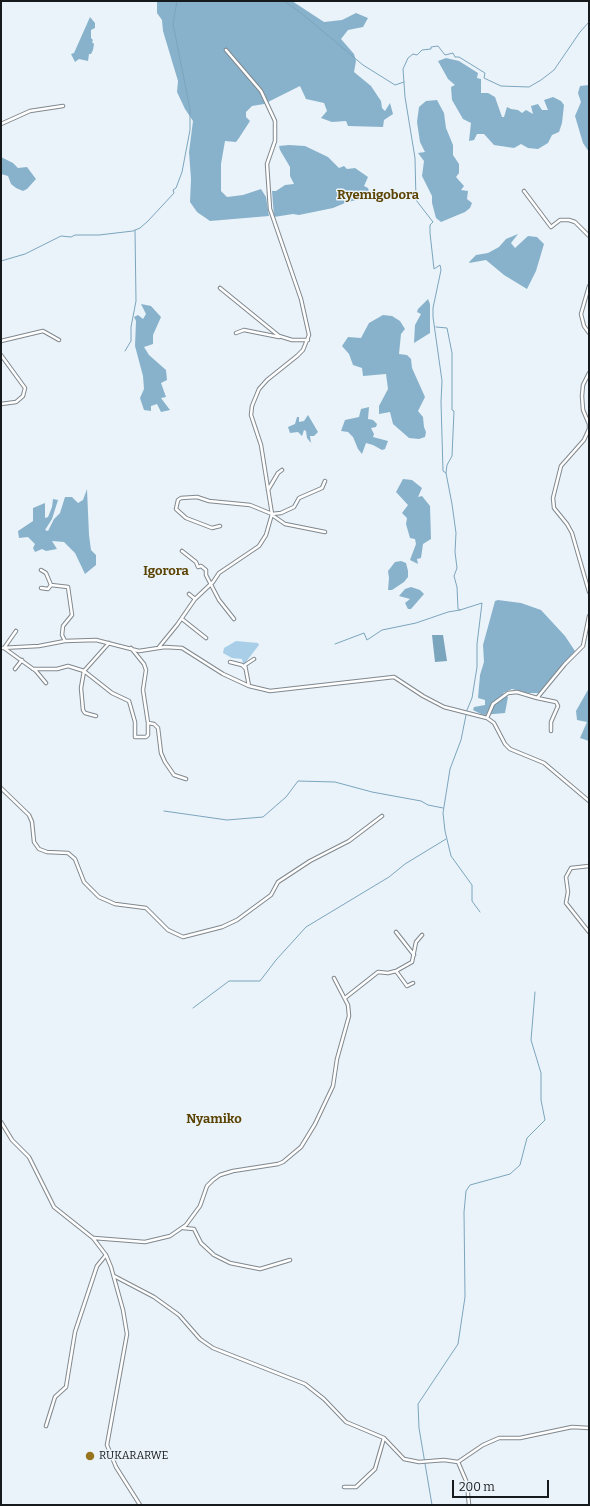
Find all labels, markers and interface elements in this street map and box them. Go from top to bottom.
district label: Ryemigobora [337,187,419,203]
district label: Igorora [143,563,189,579]
district label: Nyamiko [186,1111,242,1127]
place label: RUKARARWE [99,1449,168,1463]
marker: RUKARARWE [84,1450,96,1462]
scale bar [454,1472,551,1498]
text: 200 m [459,1480,495,1494]

